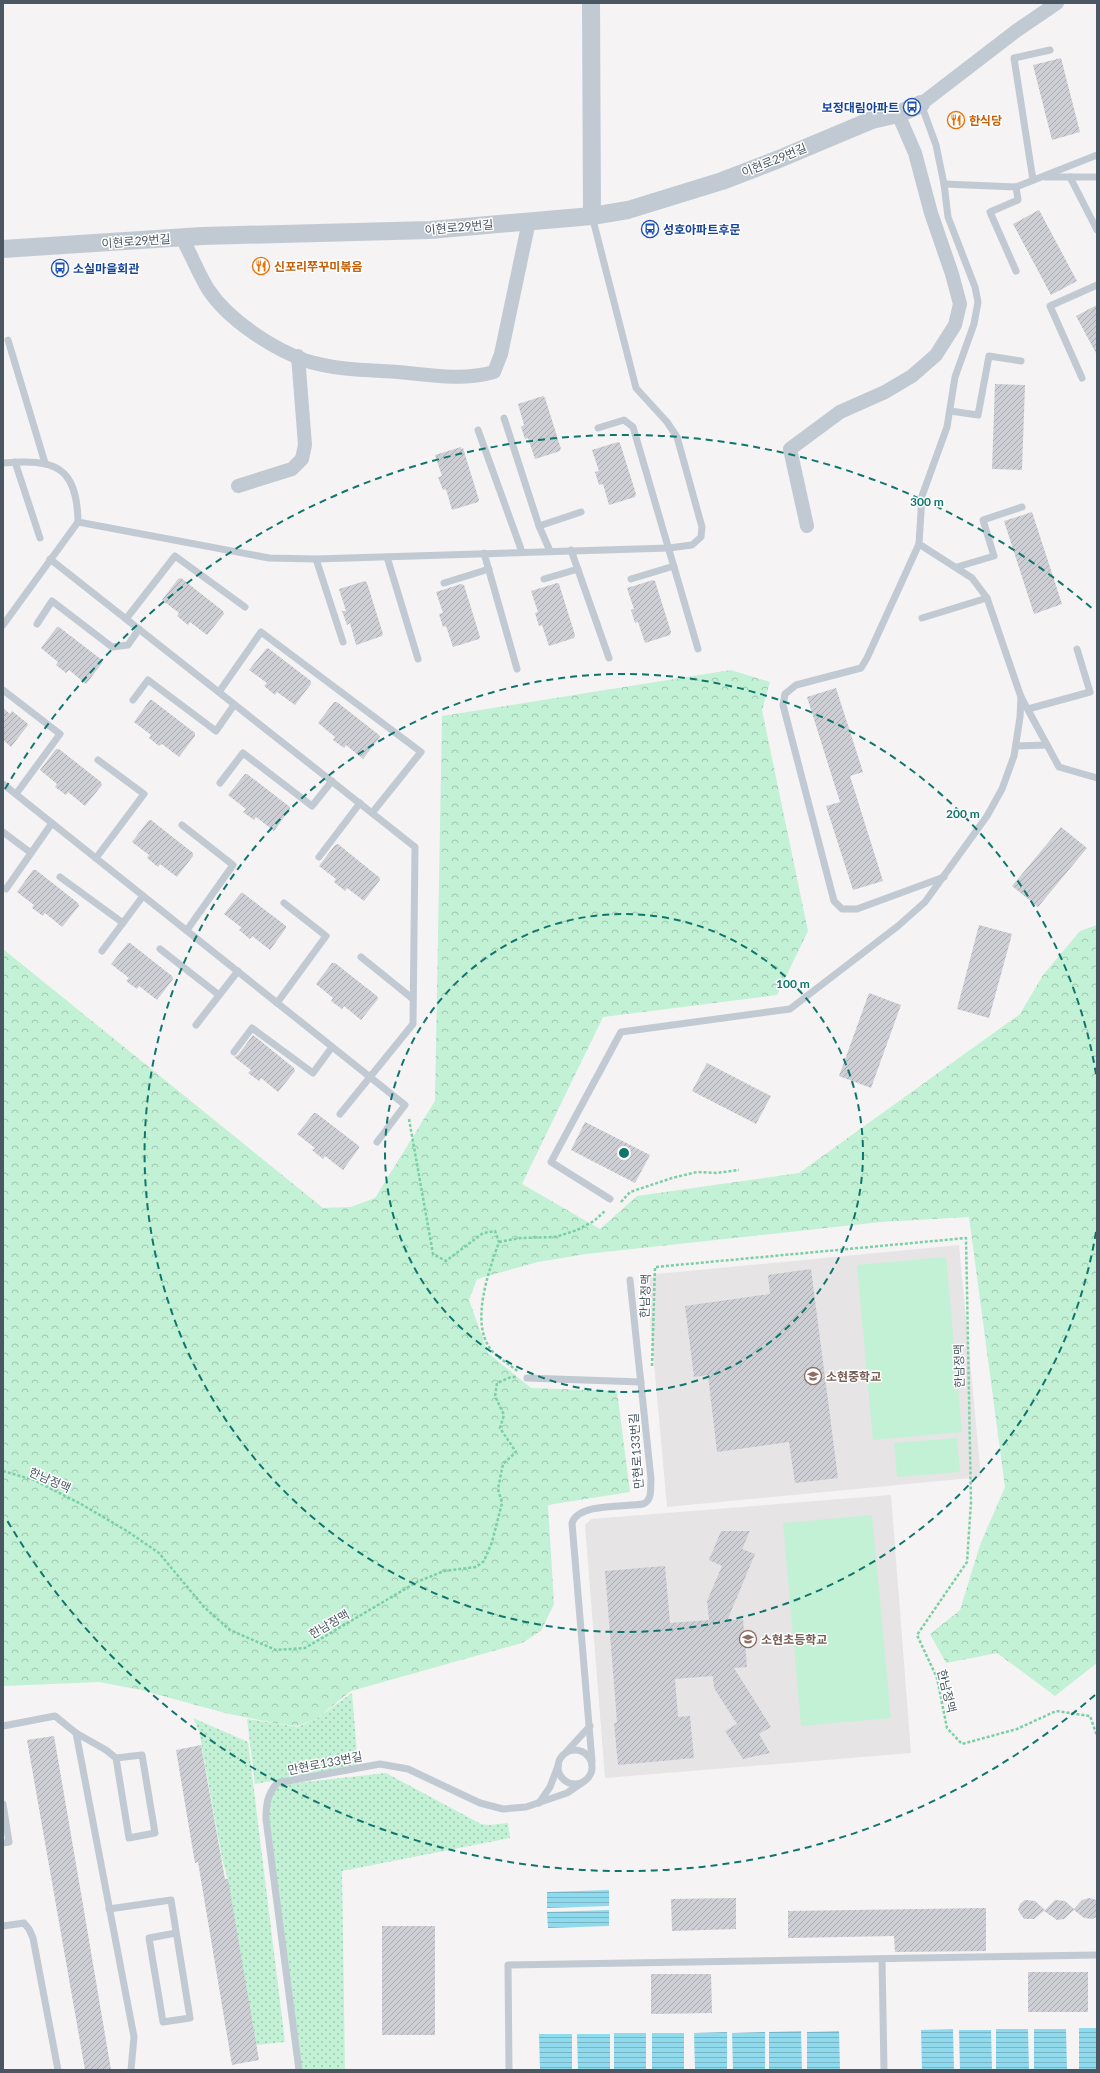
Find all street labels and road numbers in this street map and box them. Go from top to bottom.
street label: 이현로29번길 [739,140,809,180]
street label: 이현로29번길 [424,217,494,237]
street label: 이현로29번길 [101,231,171,251]
street label: 한남정맥 [637,1274,653,1318]
street label: 한남정맥 [951,1344,967,1388]
street label: 만현로133번길 [626,1413,646,1489]
street label: 한남정맥 [27,1464,73,1496]
street label: 한남정맥 [306,1606,352,1642]
street label: 한남정맥 [934,1668,960,1714]
street label: 만현로133번길 [286,1748,364,1778]

